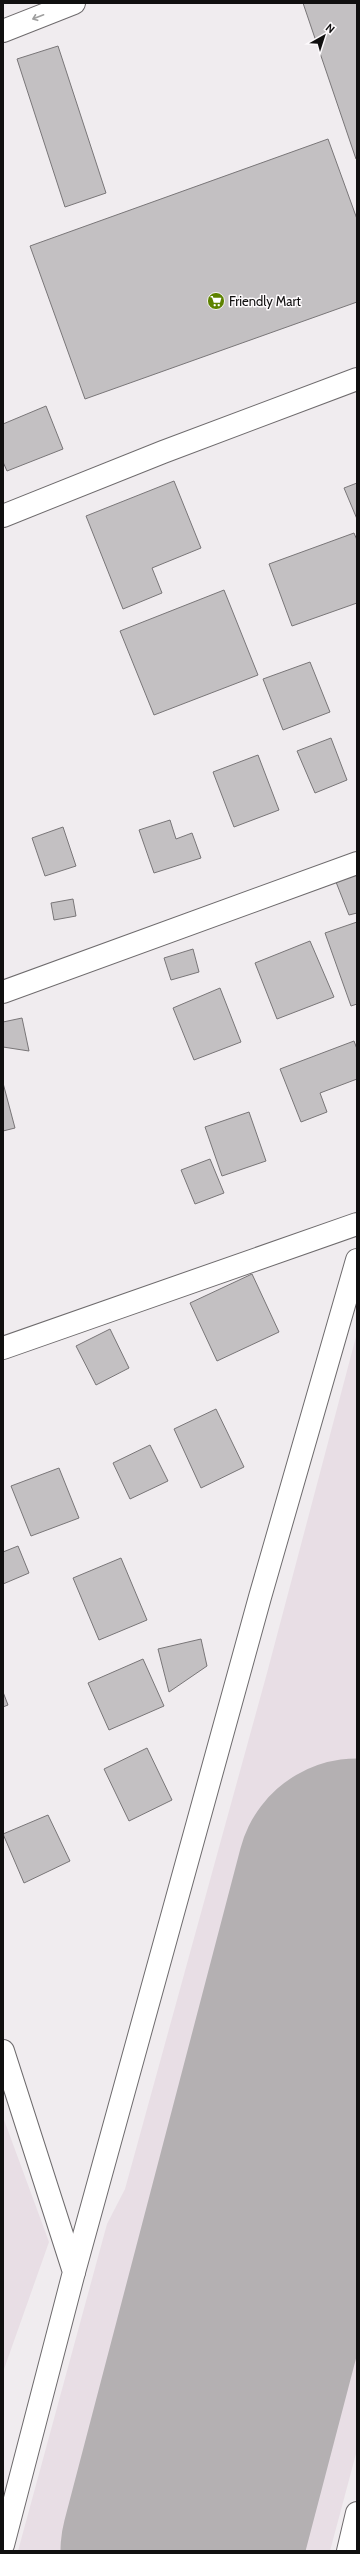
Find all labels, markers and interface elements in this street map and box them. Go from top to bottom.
one-way arrow [33,13,45,21]
north arrow [304,16,344,56]
text: N [323,20,338,36]
supermarket icon: Friendly Mart [206,291,226,311]
place label: Friendly Mart [229,293,302,309]

